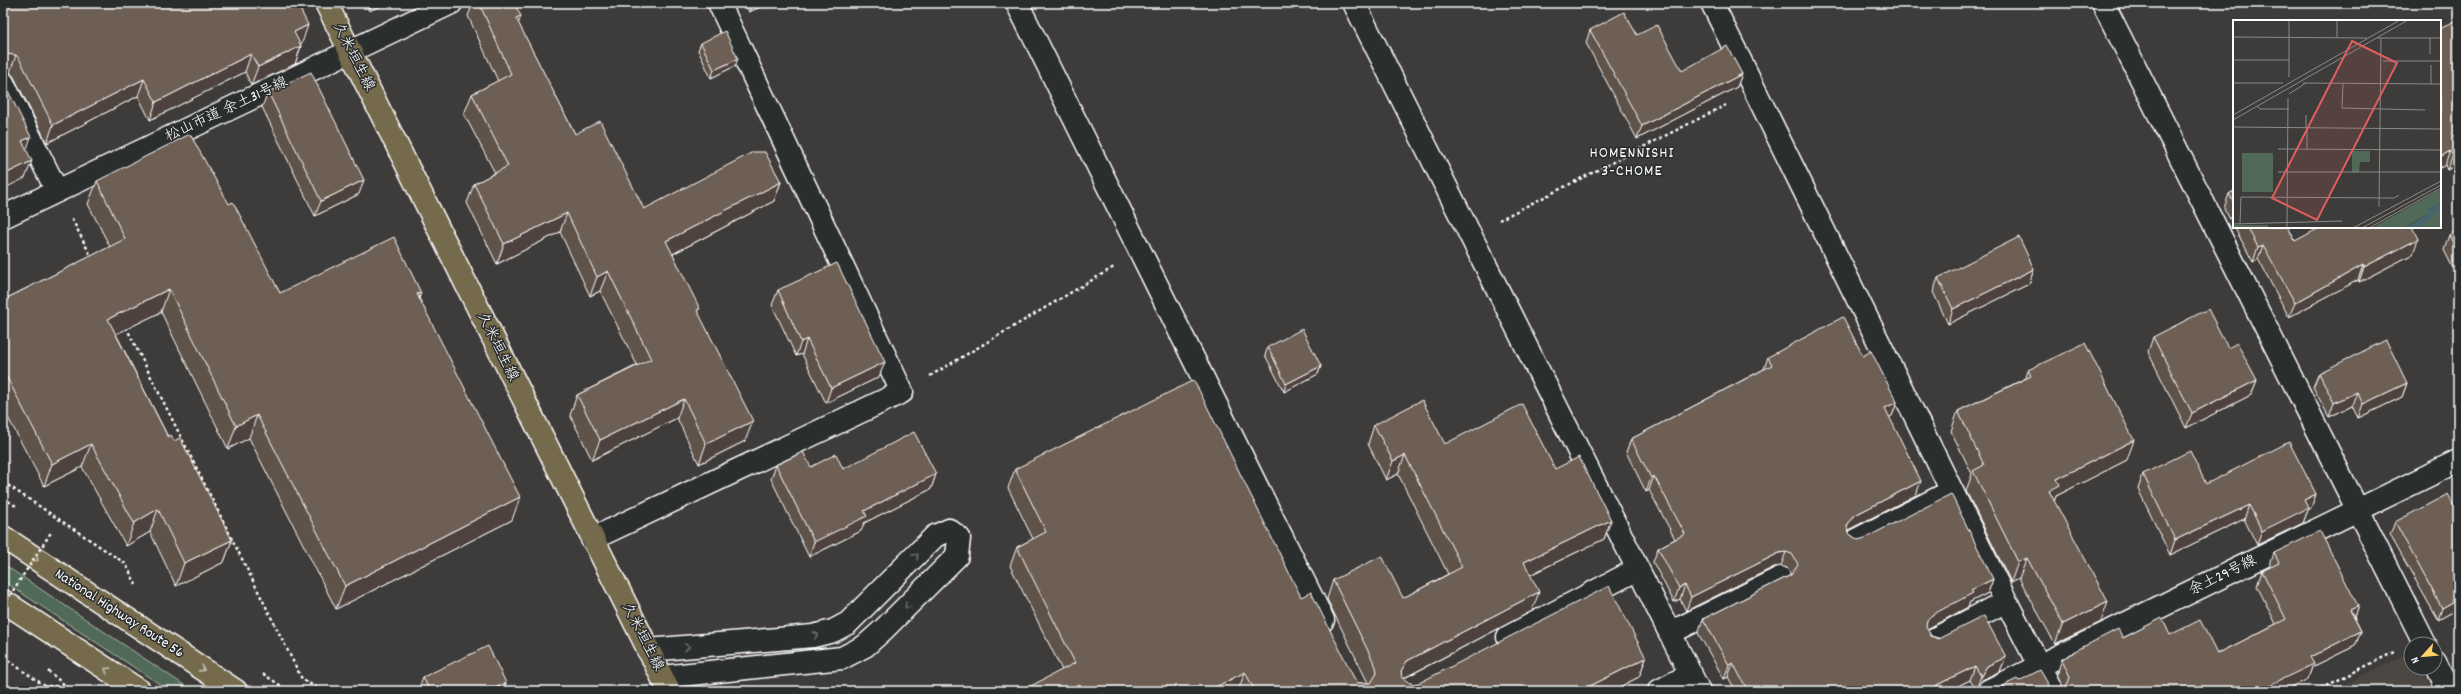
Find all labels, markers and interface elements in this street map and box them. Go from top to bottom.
street label: 久米垣生線 [326,19,380,95]
inset map [2233,20,2441,228]
street label: 松山市道 余土31号線 [162,72,292,148]
district label: HOMENNISHI 3-CHOME [1590,142,1675,183]
street label: 久米垣生線 [471,308,523,386]
street label: 余土29号線 [2185,550,2261,602]
one-way arrow [911,553,919,561]
one-way arrow [31,554,38,561]
street label: National Highway Route 56 [50,564,188,664]
street label: 久米垣生線 [615,599,669,675]
one-way arrow [904,601,912,609]
one-way arrow [813,632,819,640]
north arrow [2403,636,2443,676]
one-way arrow [684,642,690,651]
text: N [2407,653,2424,666]
one-way arrow [198,664,205,671]
one-way arrow [104,667,111,674]

